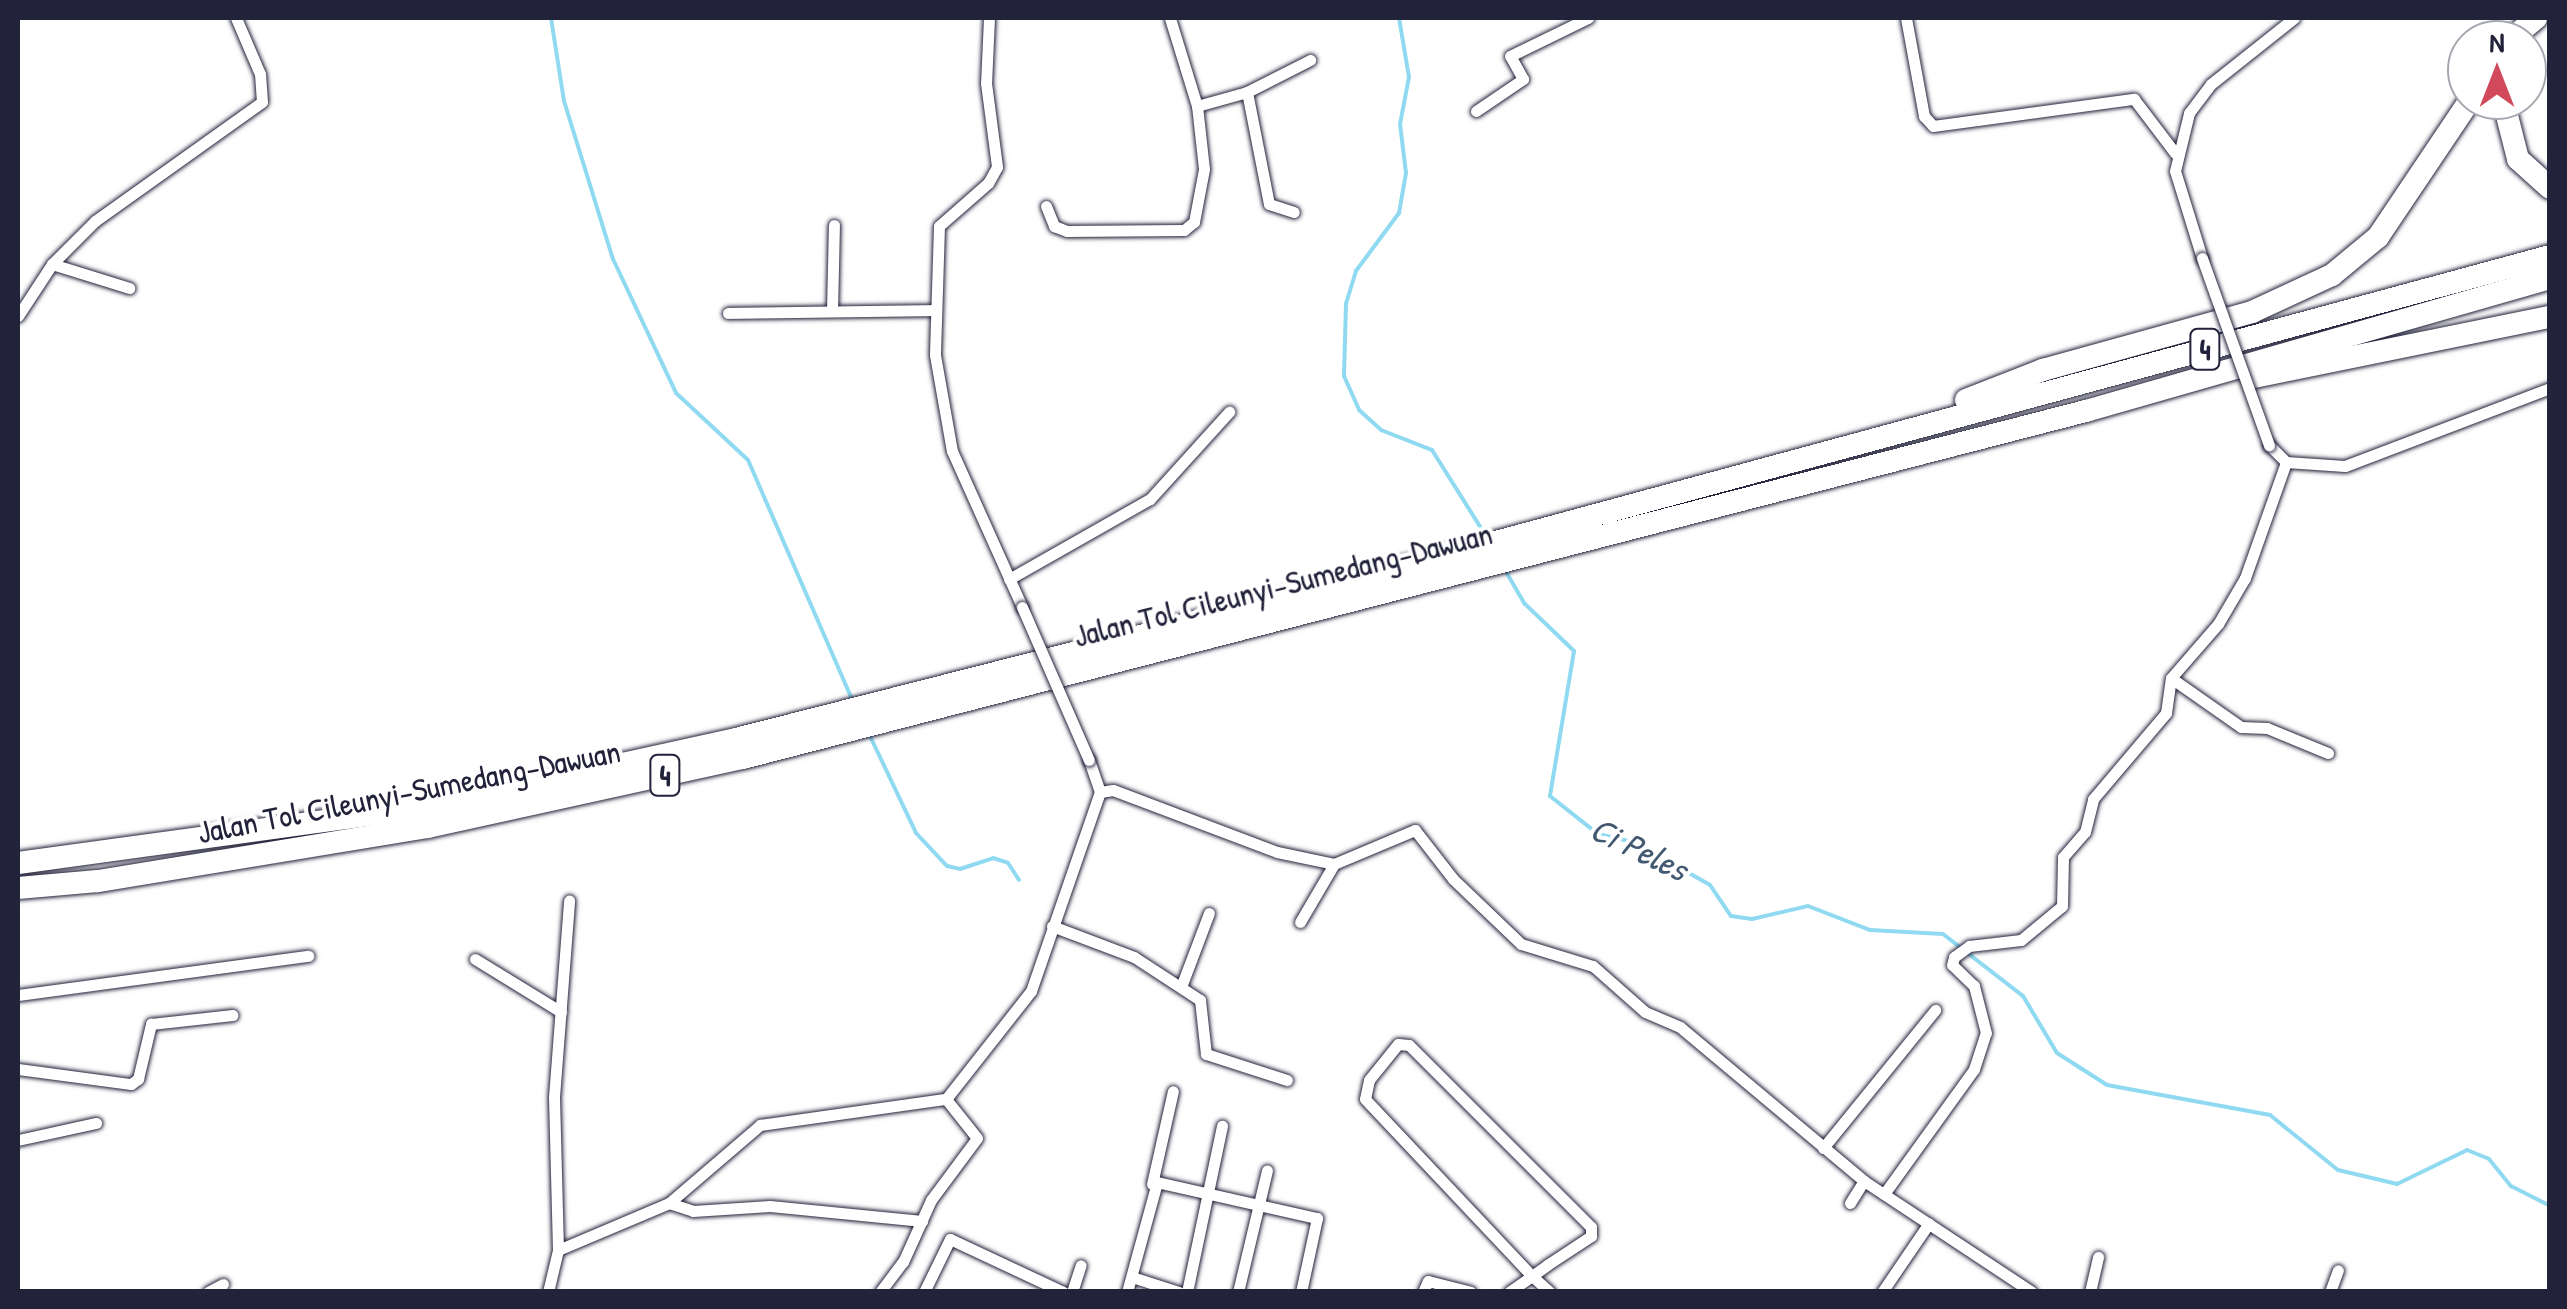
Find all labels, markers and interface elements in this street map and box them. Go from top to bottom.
north arrow [2447,20,2547,120]
text: N [2490,23,2504,61]
road number: 4 [2188,324,2222,374]
street label: Jalan Tol Cileunyi–Sumedang–Dawuan [1070,514,1496,656]
street label: Jalan Tol Cileunyi–Sumedang–Dawuan [194,732,624,852]
road number: 4 [648,750,682,800]
water label: Ci Peles [1584,808,1694,890]

